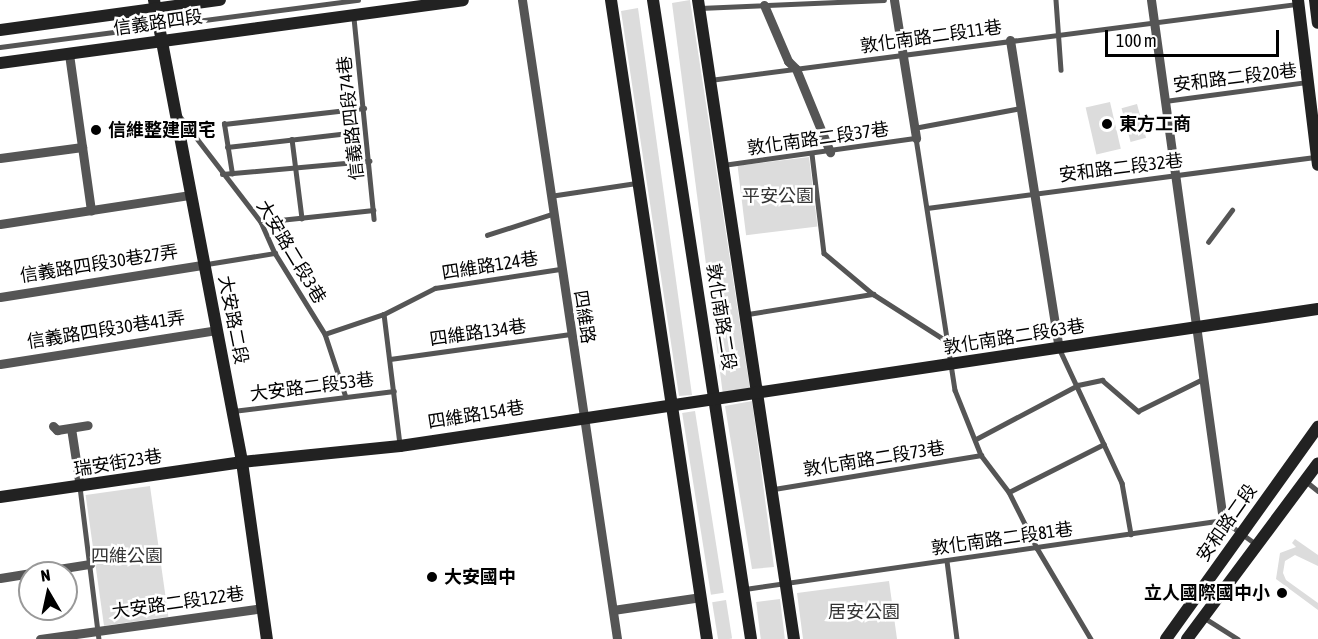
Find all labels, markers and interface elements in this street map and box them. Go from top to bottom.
street label: 信義路四段 [112,6,204,40]
street label: 敦化南路二段11巷 [859,16,1003,58]
scale bar [1108,18,1282,56]
text: 100 m [1116,30,1157,51]
street label: 信義路四段74巷 [334,55,368,181]
street label: 安和路二段20巷 [1172,60,1298,96]
place label: 東方工商 [1119,113,1191,135]
marker: 東方工商 [1100,117,1114,131]
street label: 敦化南路二段37巷 [746,118,890,160]
place label: 信維整建國宅 [108,119,216,141]
marker: 信維整建國宅 [89,123,103,137]
street label: 安和路二段32巷 [1058,150,1184,186]
park label: 平安公園 [742,185,814,207]
street label: 大安路二段3巷 [252,197,330,307]
street label: 信義路四段30巷27弄 [18,241,180,287]
street label: 四維路124巷 [440,248,540,284]
street label: 敦化南路二段 [702,262,740,372]
street label: 大安路二段 [214,274,252,366]
street label: 四維路 [569,289,599,345]
street label: 信義路四段30巷41弄 [25,307,187,353]
street label: 敦化南路二段63巷 [942,315,1086,359]
street label: 四維路134巷 [428,316,528,350]
street label: 大安路二段53巷 [249,369,375,405]
street label: 四維路154巷 [426,397,526,433]
street label: 敦化南路二段73巷 [802,437,946,481]
street label: 瑞安街23巷 [72,445,164,481]
street label: 安和路二段 [1192,480,1262,566]
street label: 敦化南路二段81巷 [930,518,1074,560]
park label: 四維公園 [91,545,163,567]
north arrow [18,561,78,621]
text: N [39,566,52,585]
place label: 大安國中 [444,566,516,588]
marker: 大安國中 [425,570,439,584]
place label: 立人國際國中小 [1144,582,1270,604]
street label: 大安路二段122巷 [110,583,246,623]
marker: 立人國際國中小 [1275,586,1289,600]
park label: 居安公園 [828,601,900,623]

